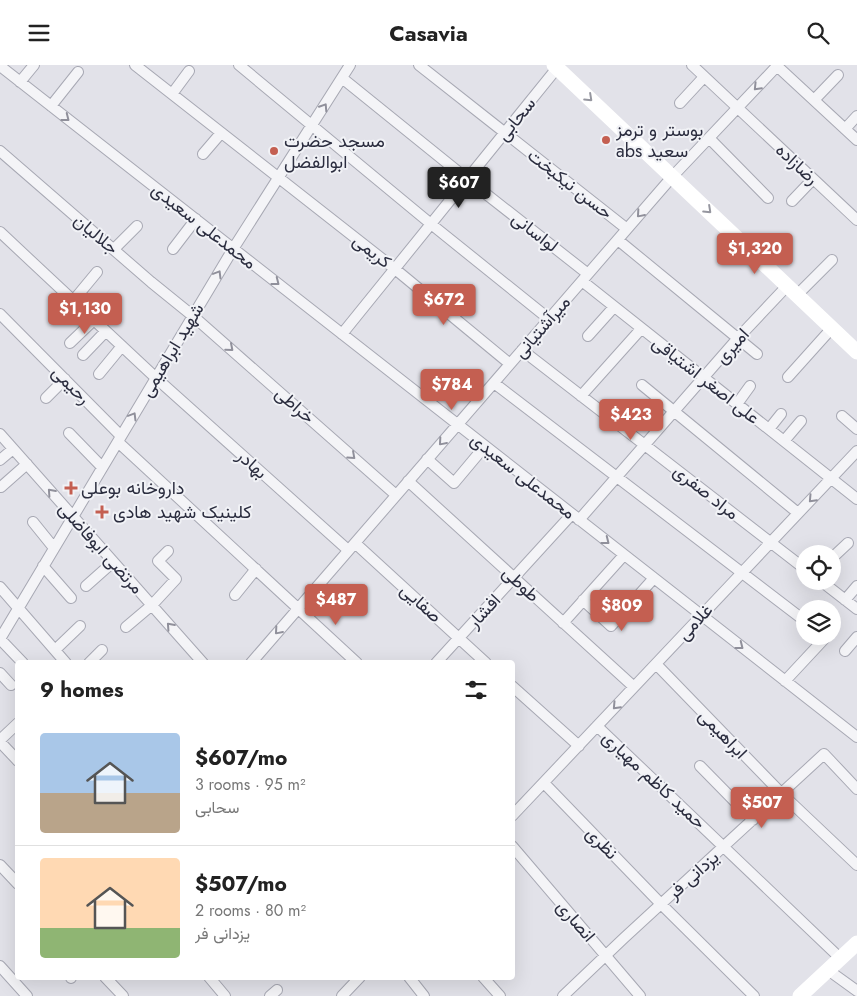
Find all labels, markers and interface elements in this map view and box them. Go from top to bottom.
text: Casavia [389,17,468,49]
icon: menu [25,19,53,47]
icon: search [804,19,832,47]
one-way arrow [754,81,763,90]
street label: سحابی [490,91,542,147]
one-way arrow [584,92,593,101]
one-way arrow [317,103,327,112]
one-way arrow [60,112,69,120]
place label: بوستر و ترمز abs سعید [615,117,703,164]
place label: مسجد حضرت ابوالفضل [284,128,385,175]
marker: بوستر و ترمز abs سعید [600,134,612,146]
street label: رضازاده [770,137,824,191]
street label: حسن نیکبخت [522,142,618,226]
marker: مسجد حضرت ابوالفضل [268,145,280,157]
pin: $607 [429,167,489,209]
text: $607 [439,171,479,194]
street label: محمدعلی سعیدی [146,177,262,275]
one-way arrow [702,204,711,213]
street label: لواسانی [506,205,564,259]
street label: جلالیان [68,207,124,261]
one-way arrow [637,208,646,217]
street label: کریمی [347,228,397,274]
pin: $1,320 [714,233,796,275]
text: $1,320 [728,237,782,260]
one-way arrow [212,270,222,279]
one-way arrow [271,277,280,286]
pin: $672 [414,283,474,326]
text: $672 [424,288,464,311]
street label: میرآشتیانی [507,290,577,364]
pin: $1,130 [44,293,126,335]
text: $1,130 [59,297,111,320]
street label: شهید ابراهیمی [134,298,210,402]
street label: امیری [709,322,755,370]
street label: علی اصغر اشتیاقی [647,330,765,430]
one-way arrow [224,342,233,351]
street label: رحیمی [46,360,96,410]
pin: $784 [422,369,482,411]
text: $784 [432,373,472,396]
street label: خراطی [269,380,321,430]
pin: $423 [601,399,661,441]
text: $423 [610,403,652,426]
one-way arrow [126,413,136,422]
street label: محمدعلی سعیدی [465,427,581,525]
one-way arrow [439,437,448,446]
street label: بهادر [230,442,273,485]
one-way arrow [346,450,355,459]
street label: مراد صفری [668,458,744,526]
place label: داروخانه بوعلی [81,475,184,501]
marker: داروخانه بوعلی [65,482,77,494]
one-way arrow [48,488,57,497]
one-way arrow [809,494,818,503]
street label: مرتضی ابوفاضلی [52,496,150,600]
place label: کلینیک شهید هادی [113,499,251,525]
marker: کلینیک شهید هادی [95,505,109,519]
one-way arrow [600,535,610,544]
map controls [796,545,841,645]
button: locate [796,545,841,590]
street label: طوطی [496,560,546,608]
street label: صفایی [394,577,448,629]
pin: $487 [306,583,366,626]
text: $487 [316,588,356,611]
street label: افشار [461,588,507,635]
pin: $809 [592,589,652,632]
text: $809 [601,594,643,617]
street label: غلامی [671,598,719,646]
button: layers [796,600,841,645]
one-way arrow [168,623,176,632]
one-way arrow [276,625,284,634]
one-way arrow [734,640,743,648]
text: 9 homes [40,675,124,705]
icon: filters [462,676,490,704]
one-way arrow [613,701,622,710]
street label: ابراهیمی [693,703,753,765]
street label: حمید کاظم مهیاری [596,725,712,835]
text: $607/mo [195,743,287,773]
icon: home [80,753,140,813]
text: 3 rooms · 95 m² [195,773,306,796]
pin: $507 [732,787,792,829]
text: $507 [742,791,782,814]
text: سحابی [195,796,239,819]
street label: نظری [580,821,624,865]
street label: یزدانی فر [661,845,725,906]
text: $507/mo [195,869,287,899]
icon: home [80,878,140,938]
street label: انصاری [550,894,602,948]
text: 2 rooms · 80 m² [195,899,306,922]
text: یزدانی فر [195,922,250,945]

